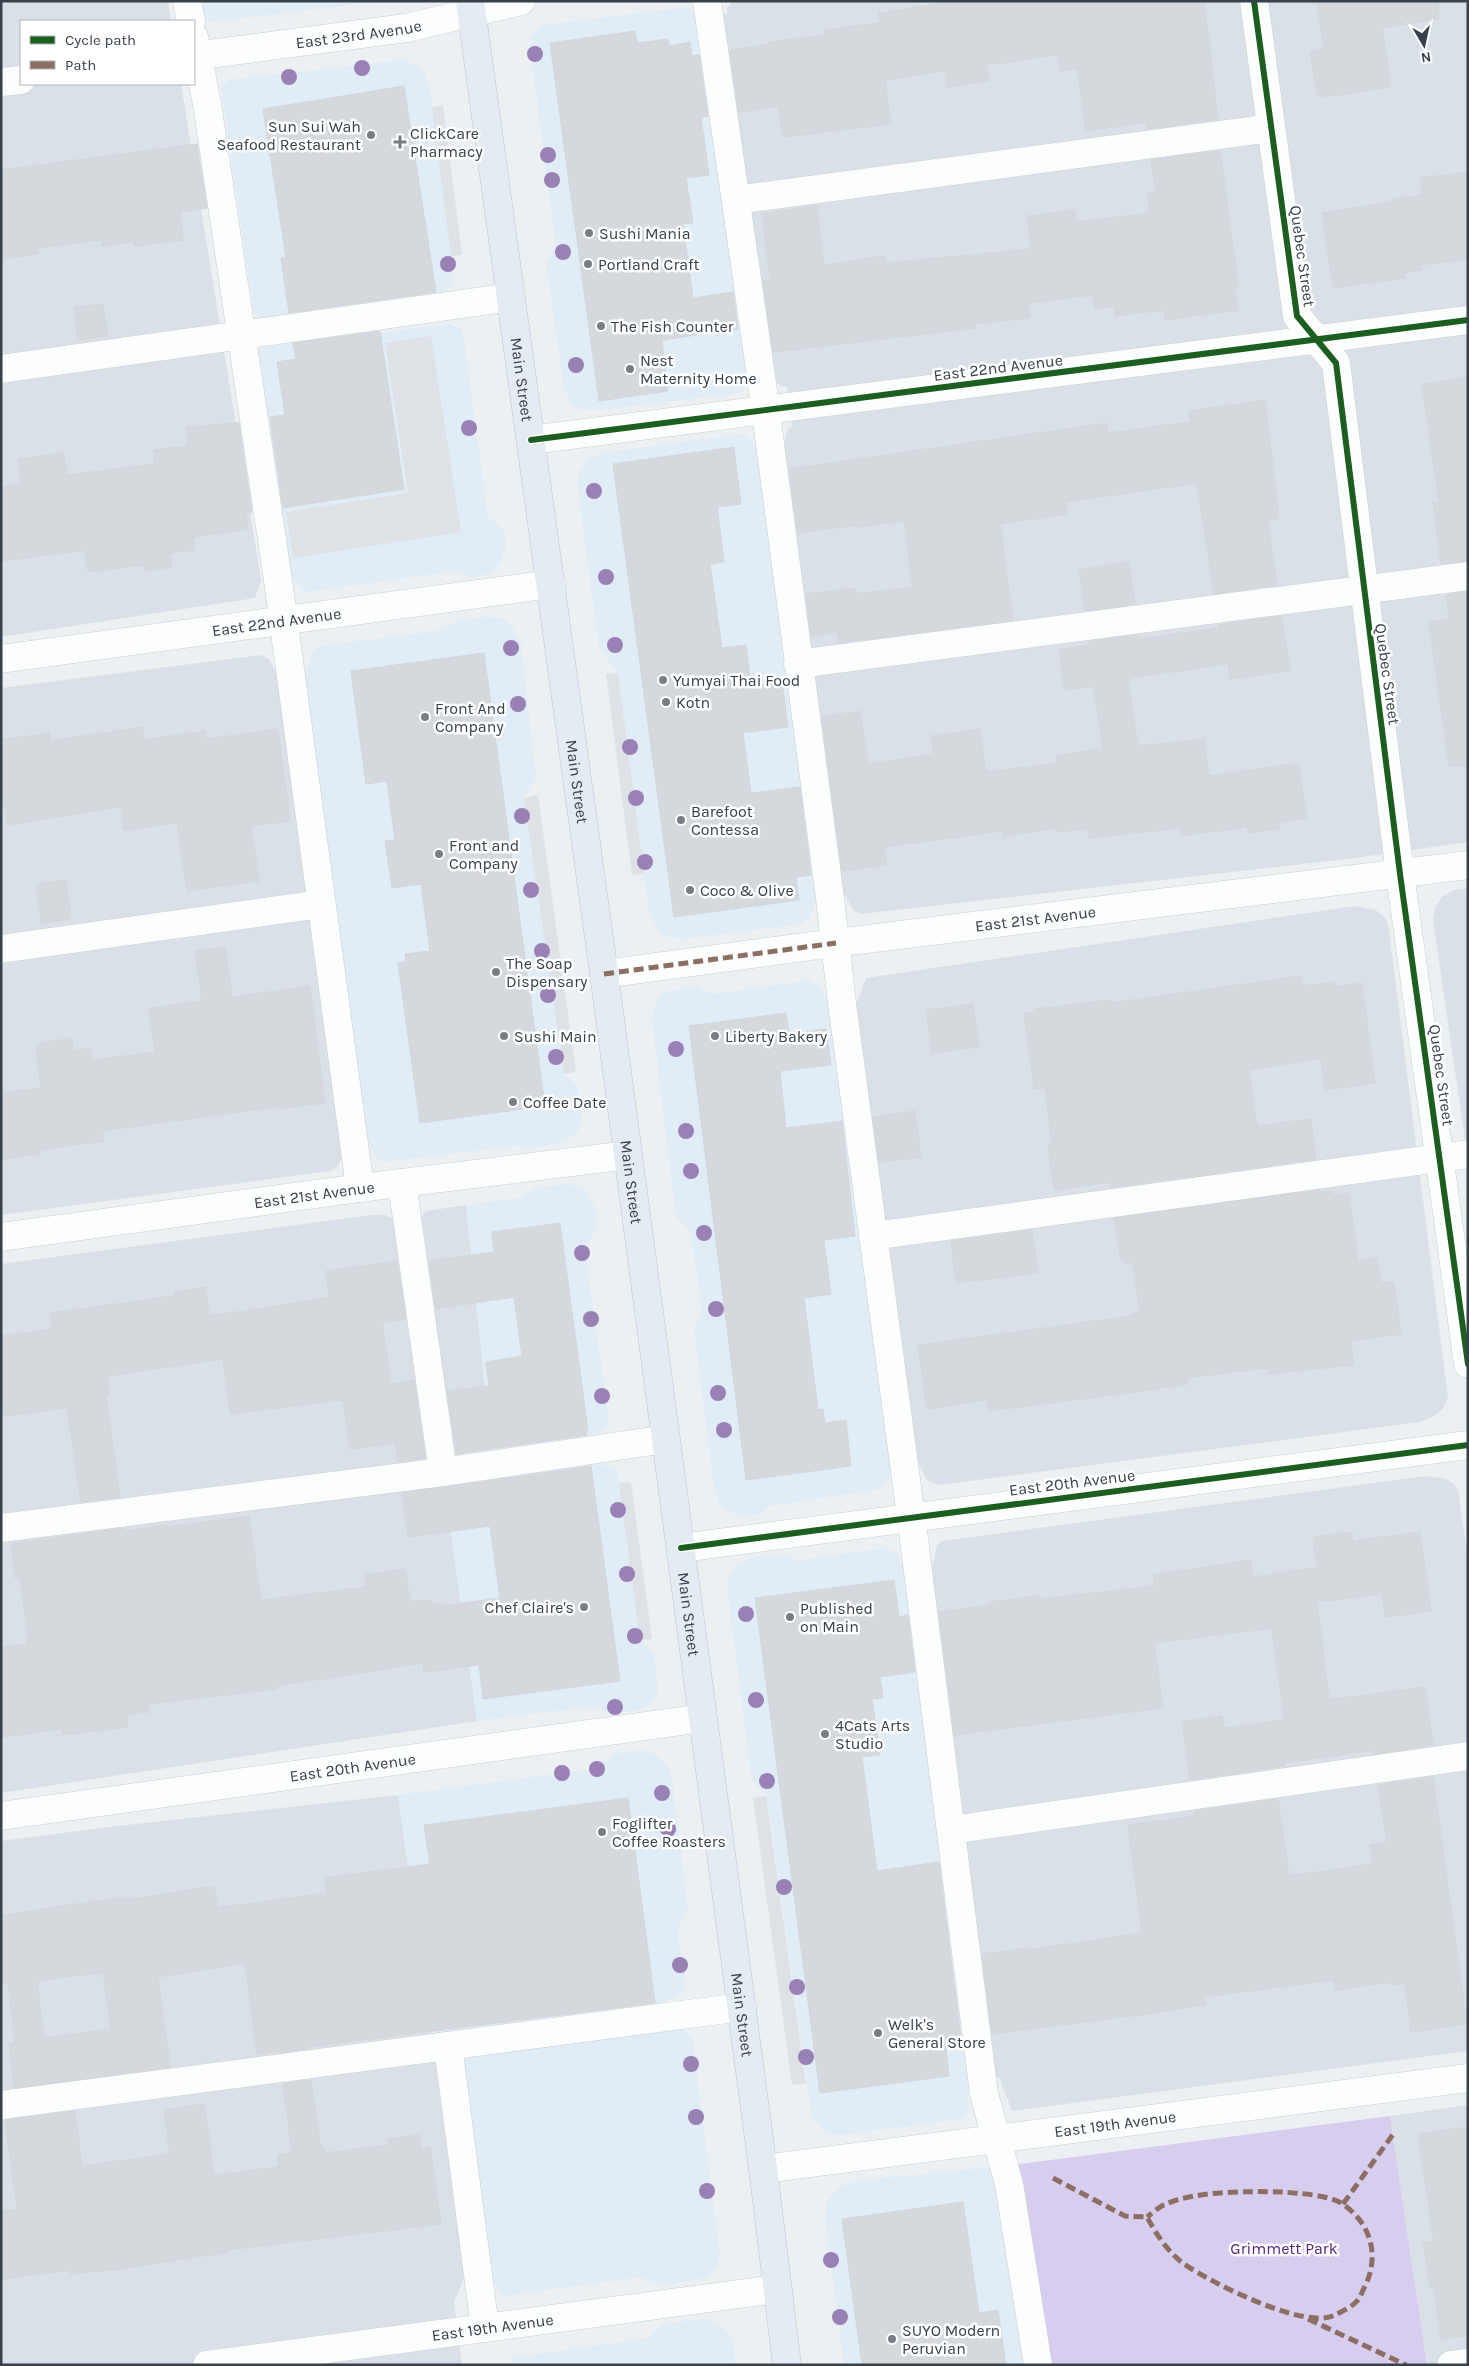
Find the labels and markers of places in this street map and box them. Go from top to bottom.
place label: Sun Sui Wah Seafood Restaurant [217,117,361,154]
place label: ClickCare Pharmacy [410,124,483,161]
marker: Sun Sui Wah Seafood Restaurant [365,129,377,141]
marker: ClickCare Pharmacy [394,136,406,148]
place label: Sushi Mania [599,224,691,243]
marker: Sushi Mania [583,227,595,239]
place label: Portland Craft [598,255,700,274]
marker: Portland Craft [582,258,594,270]
place label: The Fish Counter [611,317,734,336]
marker: The Fish Counter [595,320,607,332]
place label: Nest Maternity Home [640,351,757,388]
marker: Nest Maternity Home [624,363,636,375]
place label: Yumyai Thai Food [673,671,800,690]
marker: Yumyai Thai Food [657,674,669,686]
place label: Kotn [676,693,710,712]
marker: Kotn [660,696,672,708]
place label: Front And Company [435,699,506,736]
marker: Front And Company [419,711,431,723]
place label: Barefoot Contessa [691,802,759,839]
marker: Barefoot Contessa [675,814,687,826]
place label: Front and Company [449,836,519,873]
marker: Front and Company [433,848,445,860]
place label: Coco & Olive [700,881,794,900]
marker: Coco & Olive [684,884,696,896]
place label: The Soap Dispensary [506,954,588,991]
marker: The Soap Dispensary [490,966,502,978]
place label: Sushi Main [514,1027,597,1046]
place label: Liberty Bakery [725,1027,828,1046]
marker: Sushi Main [498,1030,510,1042]
marker: Liberty Bakery [709,1030,721,1042]
place label: Coffee Date [523,1093,606,1112]
marker: Coffee Date [507,1096,519,1108]
place label: Chef Claire's [485,1598,574,1617]
place label: Published on Main [800,1599,873,1636]
marker: Chef Claire's [578,1601,590,1613]
marker: Published on Main [784,1611,796,1623]
place label: 4Cats Arts Studio [835,1716,910,1753]
marker: 4Cats Arts Studio [819,1728,831,1740]
place label: Foglifter Coffee Roasters [612,1814,726,1851]
marker: Foglifter Coffee Roasters [596,1826,608,1838]
place label: Welk's General Store [888,2015,986,2052]
marker: Welk's General Store [872,2027,884,2039]
place label: SUYO Modern Peruvian [902,2321,1000,2358]
marker: SUYO Modern Peruvian [886,2333,898,2345]

